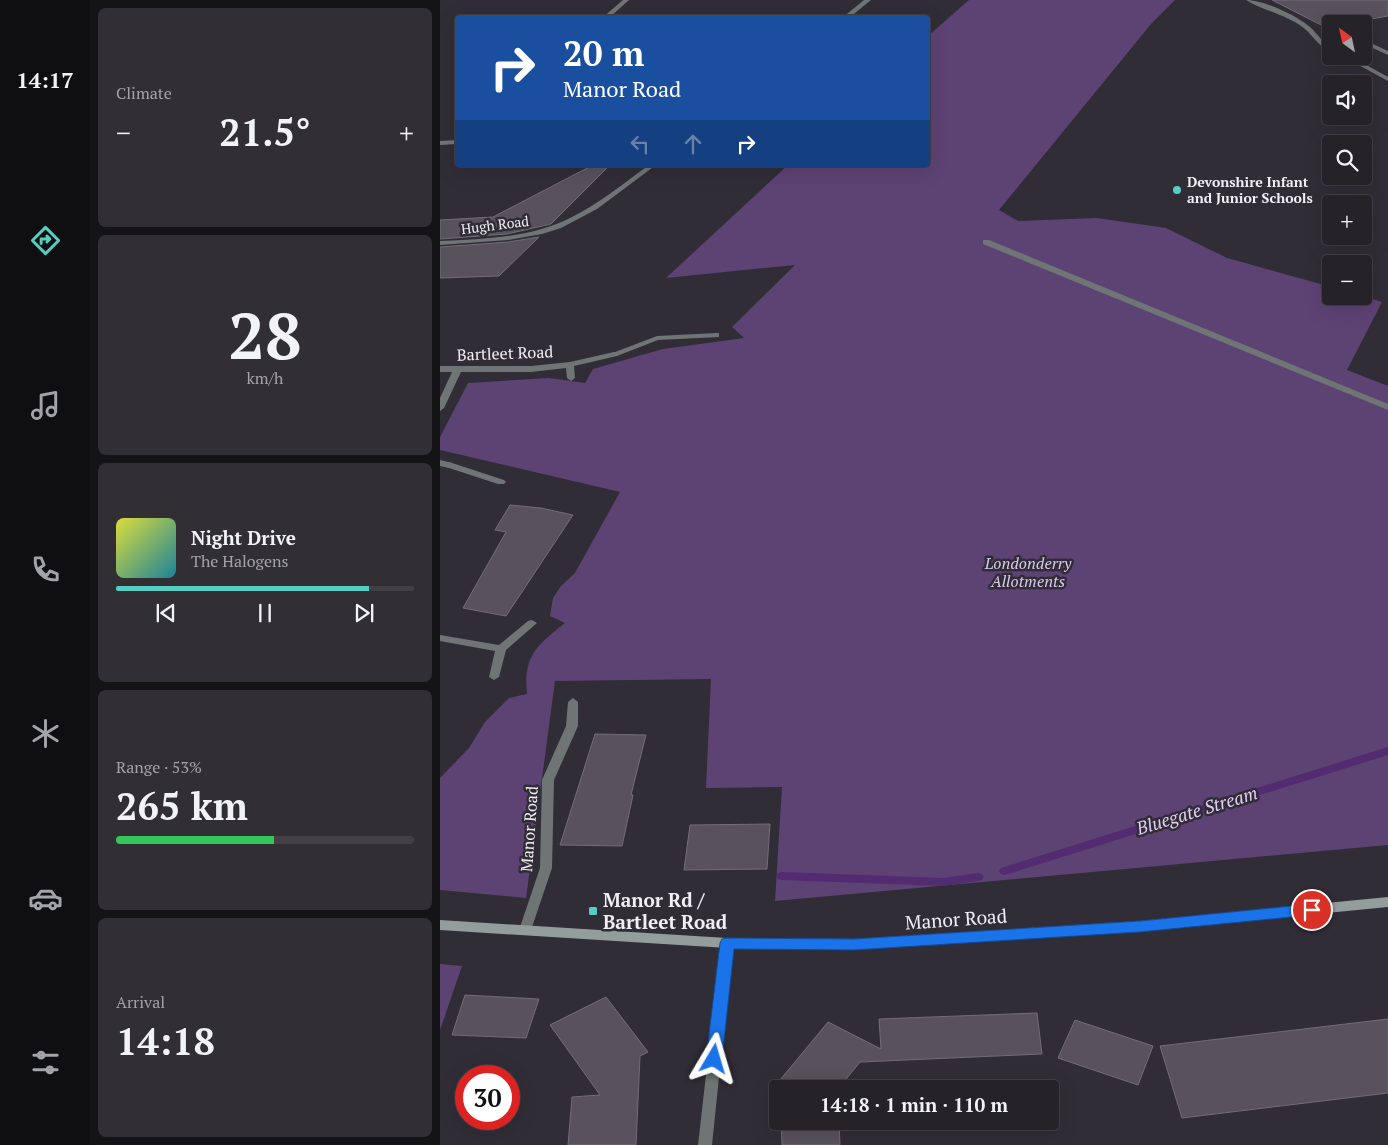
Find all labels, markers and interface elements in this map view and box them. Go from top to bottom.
north arrow [1322,15,1372,65]
map controls [1322,15,1372,305]
text: 20 m [563,30,644,76]
icon: right [480,35,545,100]
text: 14:17 [16,65,74,94]
text: Manor Road [563,74,681,103]
button: sound [1322,75,1372,125]
text: Climate [116,82,172,104]
text: 21.5° [219,107,311,157]
text: − [116,114,131,151]
text: + [399,114,414,151]
icon: left [626,130,654,158]
icon: ahead [679,130,707,158]
icon: right [732,130,760,158]
button: search [1322,135,1372,185]
place label: Devonshire Infant and Junior Schools [1187,172,1313,207]
marker: Devonshire Infant and Junior Schools [1171,184,1183,196]
button: + [1322,195,1372,245]
street label: Hugh Road [460,211,530,238]
icon: directions [28,223,63,258]
button: − [1322,255,1372,305]
text: 28 [228,291,302,378]
street label: Bartleet Road [456,340,554,366]
text: km/h [247,367,283,389]
icon: music [28,388,63,423]
text: Night Drive [191,525,296,550]
text: The Halogens [191,550,289,572]
icon: phone [28,552,63,587]
park label: Londonderry Allotments [984,552,1072,592]
icon: previous [152,599,180,627]
icon: pause [251,599,279,627]
icon: next [350,599,378,627]
icon: climate [28,716,63,751]
text: Range · 53% [116,756,202,778]
water label: Bluegate Stream [1132,780,1260,840]
text: 265 km [116,781,248,831]
street label: Manor Road [515,785,543,873]
icon: car [28,881,63,916]
place label: Manor Rd / Bartleet Road [603,887,728,934]
pin [1291,889,1333,931]
icon: arrive [1298,896,1326,924]
street label: Manor Road [904,902,1008,935]
marker: Manor Rd / Bartleet Road [587,905,599,917]
text: Arrival [116,991,165,1013]
text: 14:18 [116,1016,215,1066]
position arrow [687,1032,739,1084]
icon: filters [28,1045,63,1080]
speed limit sign: 30 [455,1065,520,1130]
text: 14:18 · 1 min · 110 m [820,1092,1008,1117]

